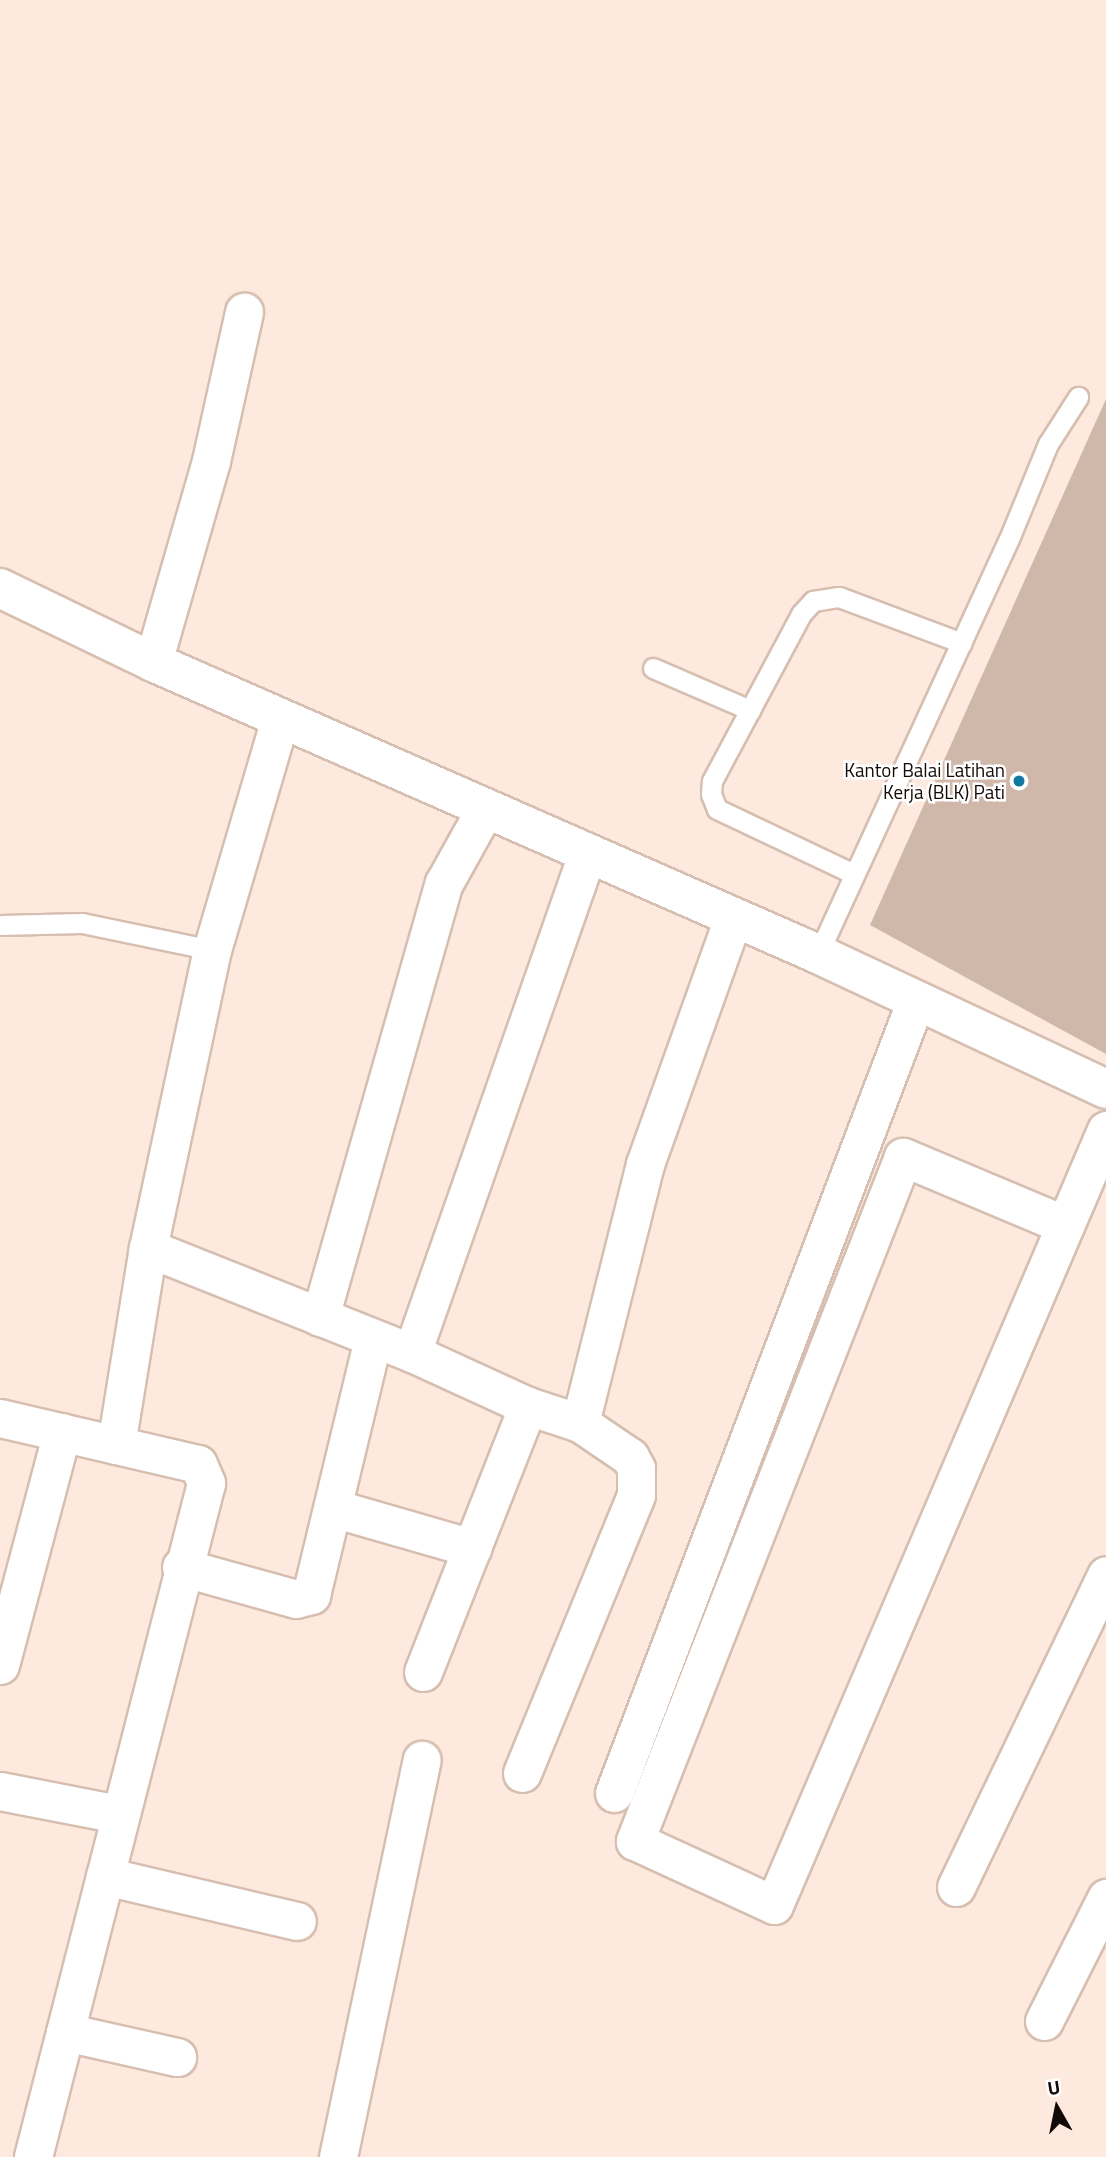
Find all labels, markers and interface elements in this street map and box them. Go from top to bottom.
place label: Kantor Balai Latihan Kerja (BLK) Pati [844,759,1005,803]
marker: Kantor Balai Latihan Kerja (BLK) Pati [1011,773,1027,789]
text: U [1045,2071,1062,2102]
north arrow [1022,2073,1092,2143]

